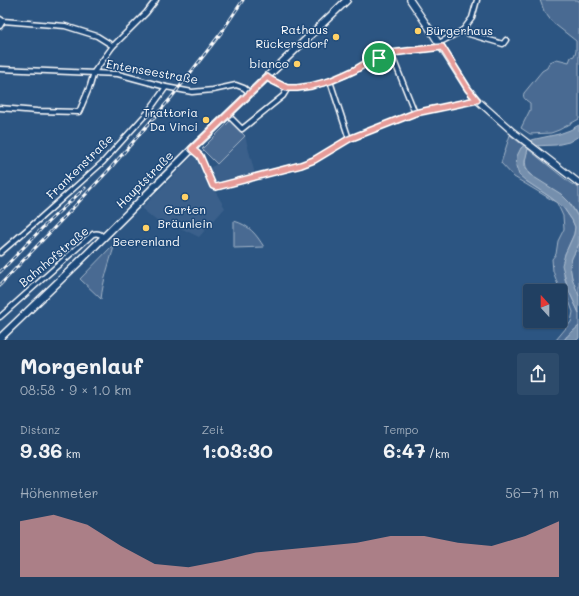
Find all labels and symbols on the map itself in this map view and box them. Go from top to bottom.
place label: Rathaus Rückersdorf [256,21,328,51]
place label: Bürgerhaus [426,22,493,38]
marker: Bürgerhaus [413,26,423,36]
marker: Rathaus Rückersdorf [331,32,341,42]
pin [362,41,396,75]
street label: Entenseestraße [105,55,199,87]
place label: bianco [249,55,289,71]
marker: bianco [292,59,302,69]
place label: Trattoria Da Vinci [143,104,198,134]
marker: Trattoria Da Vinci [201,115,211,125]
street label: Frankenstraße [42,130,116,202]
street label: Hauptstraße [112,147,176,211]
marker: Garten Bräunlein [180,192,190,202]
place label: Garten Bräunlein [158,201,212,231]
street label: Bahnhofstraße [15,222,92,290]
marker: Beerenland [141,223,151,233]
place label: Beerenland [112,233,180,249]
north arrow [523,284,567,328]

